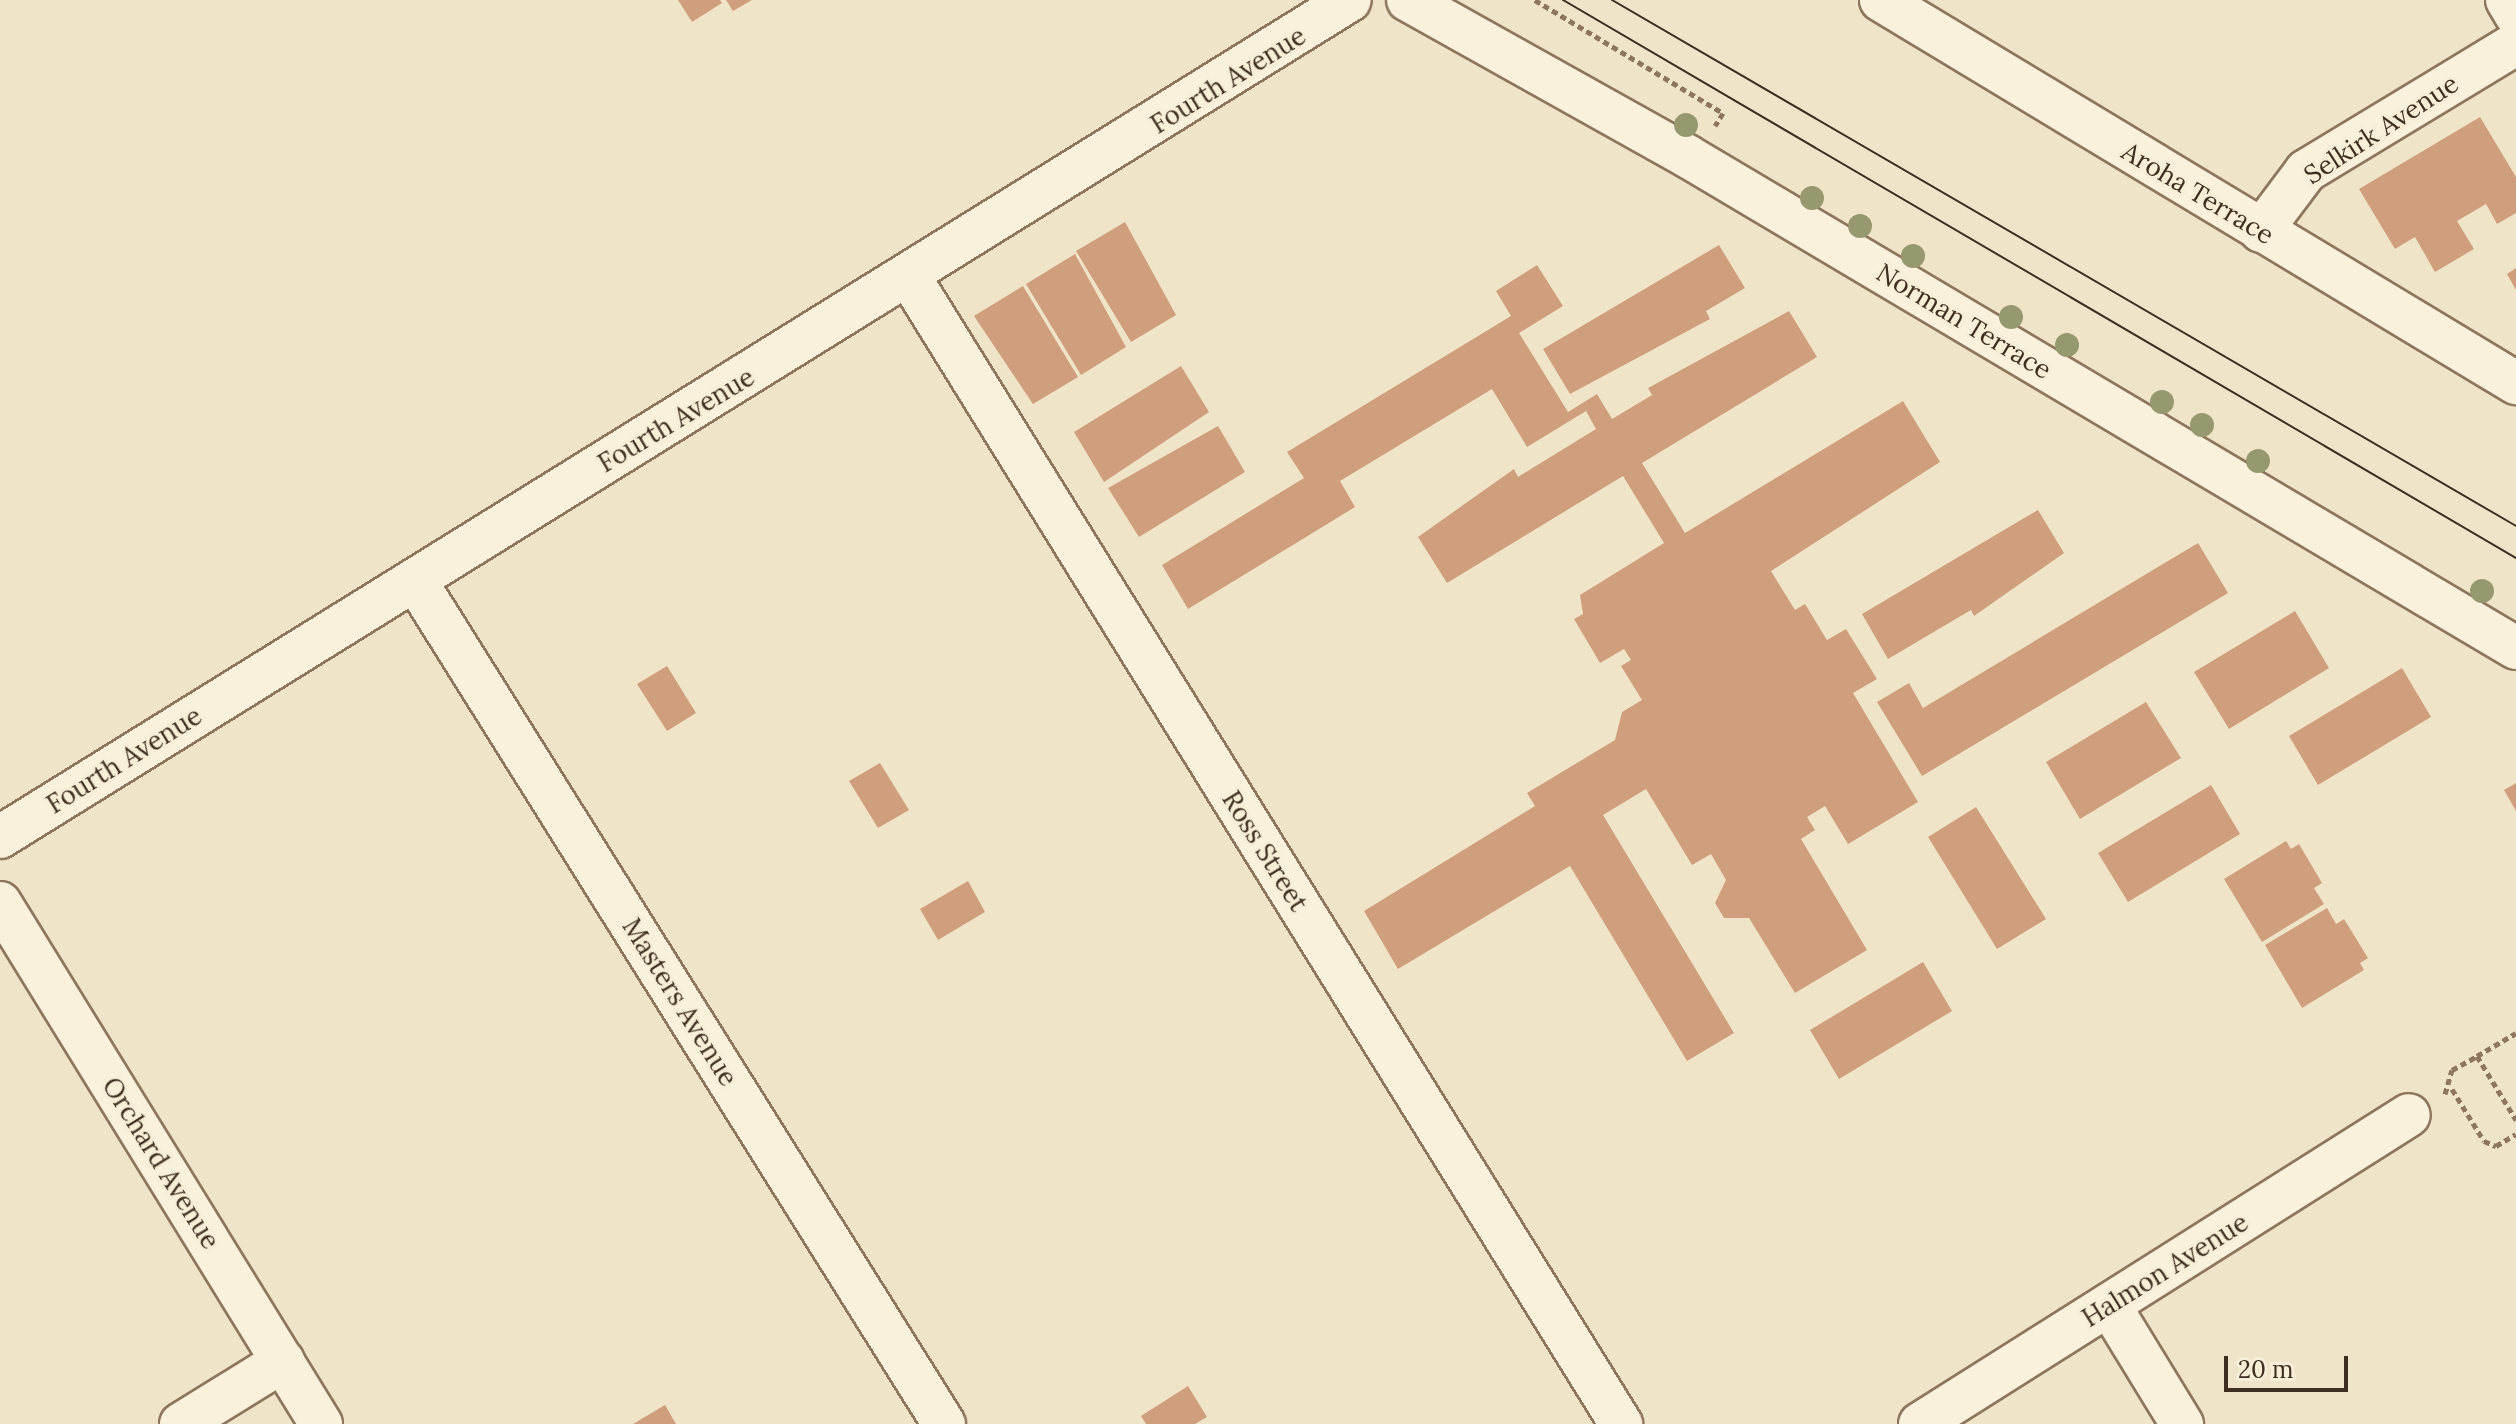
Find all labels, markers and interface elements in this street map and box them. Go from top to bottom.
street label: Fourth Avenue [1145,20,1311,140]
street label: Selkirk Avenue [2298,68,2464,190]
street label: Aroha Terrace [2117,135,2279,251]
street label: Norman Terrace [1871,257,2057,385]
street label: Fourth Avenue [592,361,760,479]
street label: Fourth Avenue [41,700,207,820]
street label: Ross Street [1216,785,1314,917]
street label: Masters Avenue [616,912,744,1092]
street label: Orchard Avenue [96,1072,226,1254]
street label: Halmon Avenue [2076,1206,2254,1334]
scale bar [2228,1340,2352,1390]
text: 20 m [2238,1354,2294,1385]

